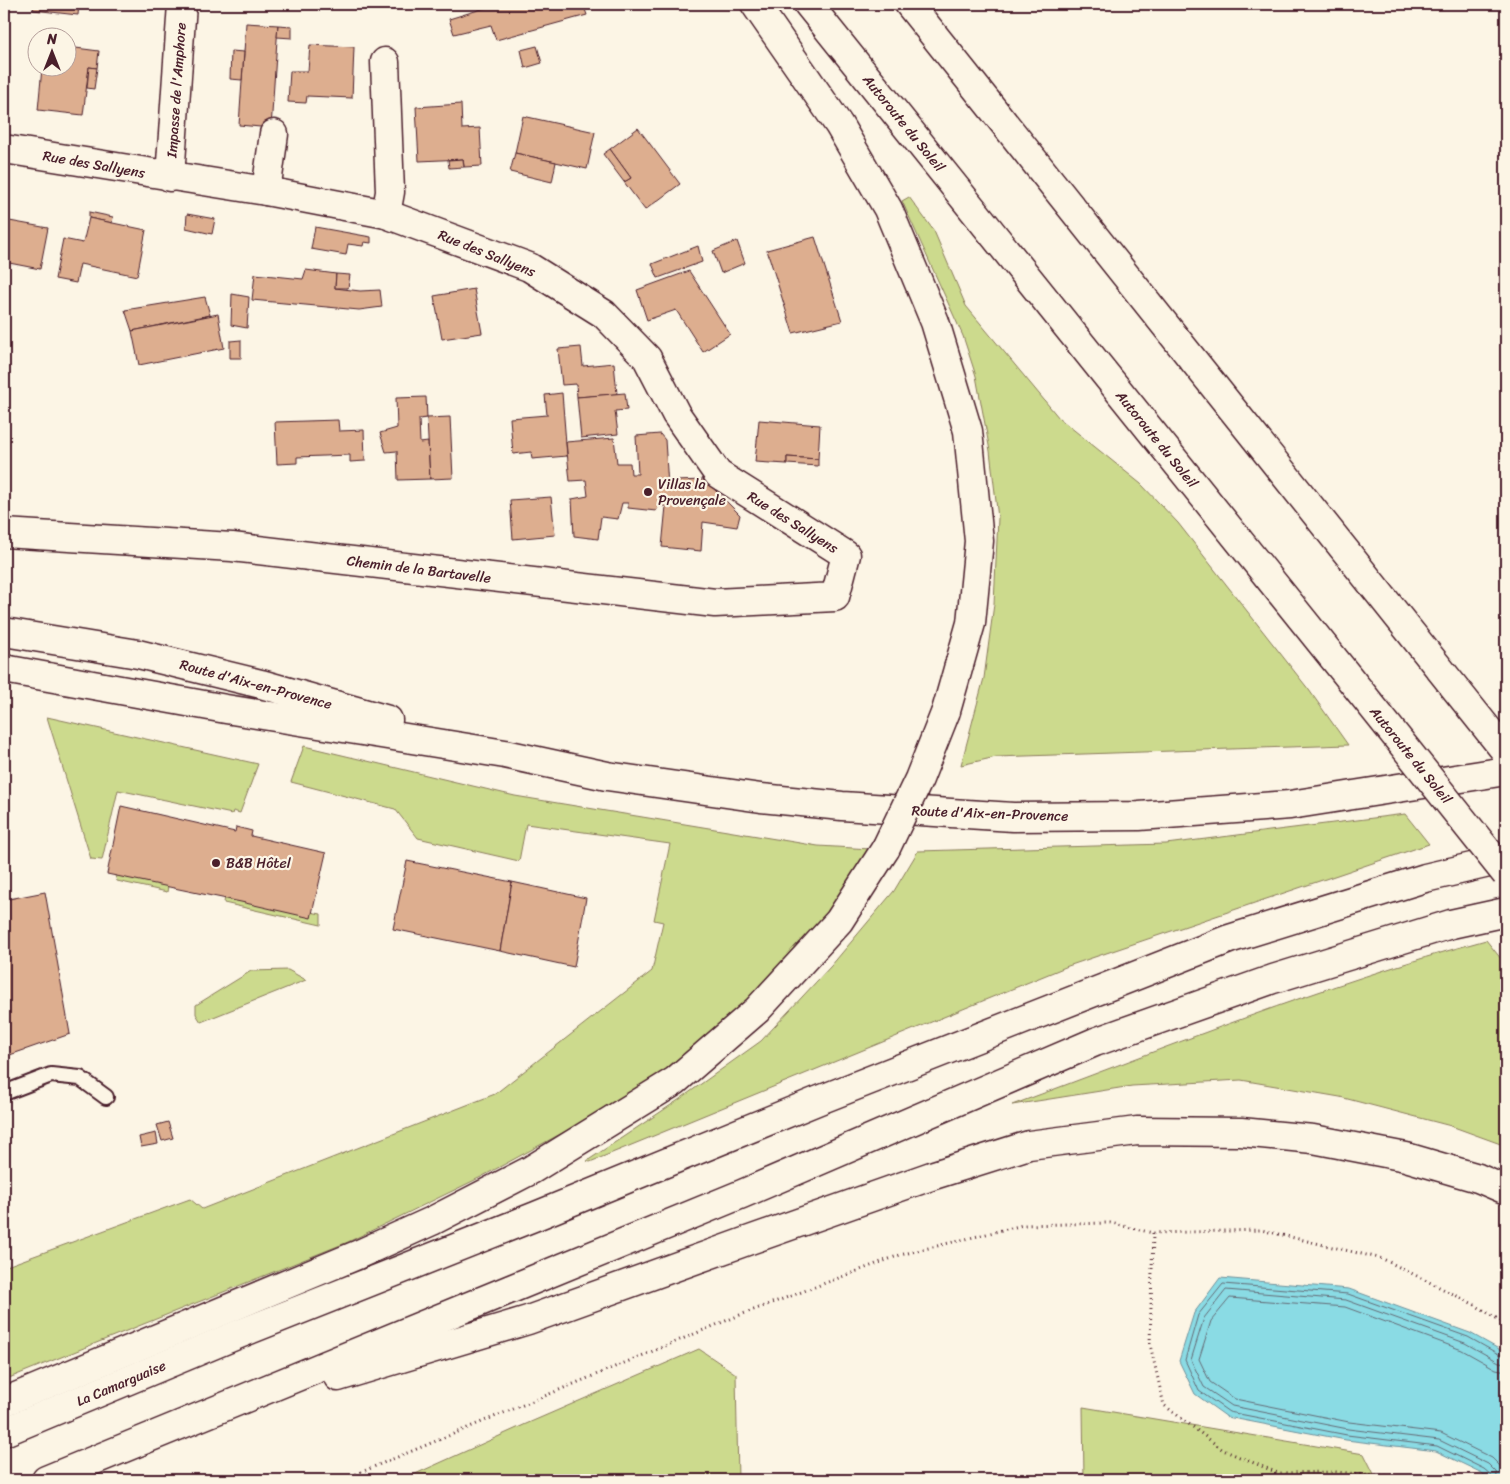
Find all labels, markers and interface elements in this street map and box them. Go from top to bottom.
street label: Impasse de l'Amphore [159,22,194,159]
text: N [46,27,57,52]
north arrow [28,28,78,78]
street label: Autoroute du Soleil [855,68,952,179]
street label: Rue des Sallyens [41,143,148,186]
street label: Rue des Sallyens [434,223,540,285]
street label: Autoroute du Soleil [1108,384,1205,495]
place label: Villas la Provençale [658,472,726,513]
street label: Rue des Sallyens [742,484,844,561]
marker: Villas la Provençale [642,486,654,498]
street label: Chemin de la Bartavelle [345,548,493,591]
street label: Route d'Aix-en-Provence [177,652,335,717]
street label: Autoroute du Soleil [1362,700,1459,811]
street label: Route d'Aix-en-Provence [911,798,1069,829]
place label: B&B Hôtel [226,851,292,876]
marker: B&B Hôtel [210,857,222,869]
street label: La Camarguaise [72,1353,170,1414]

